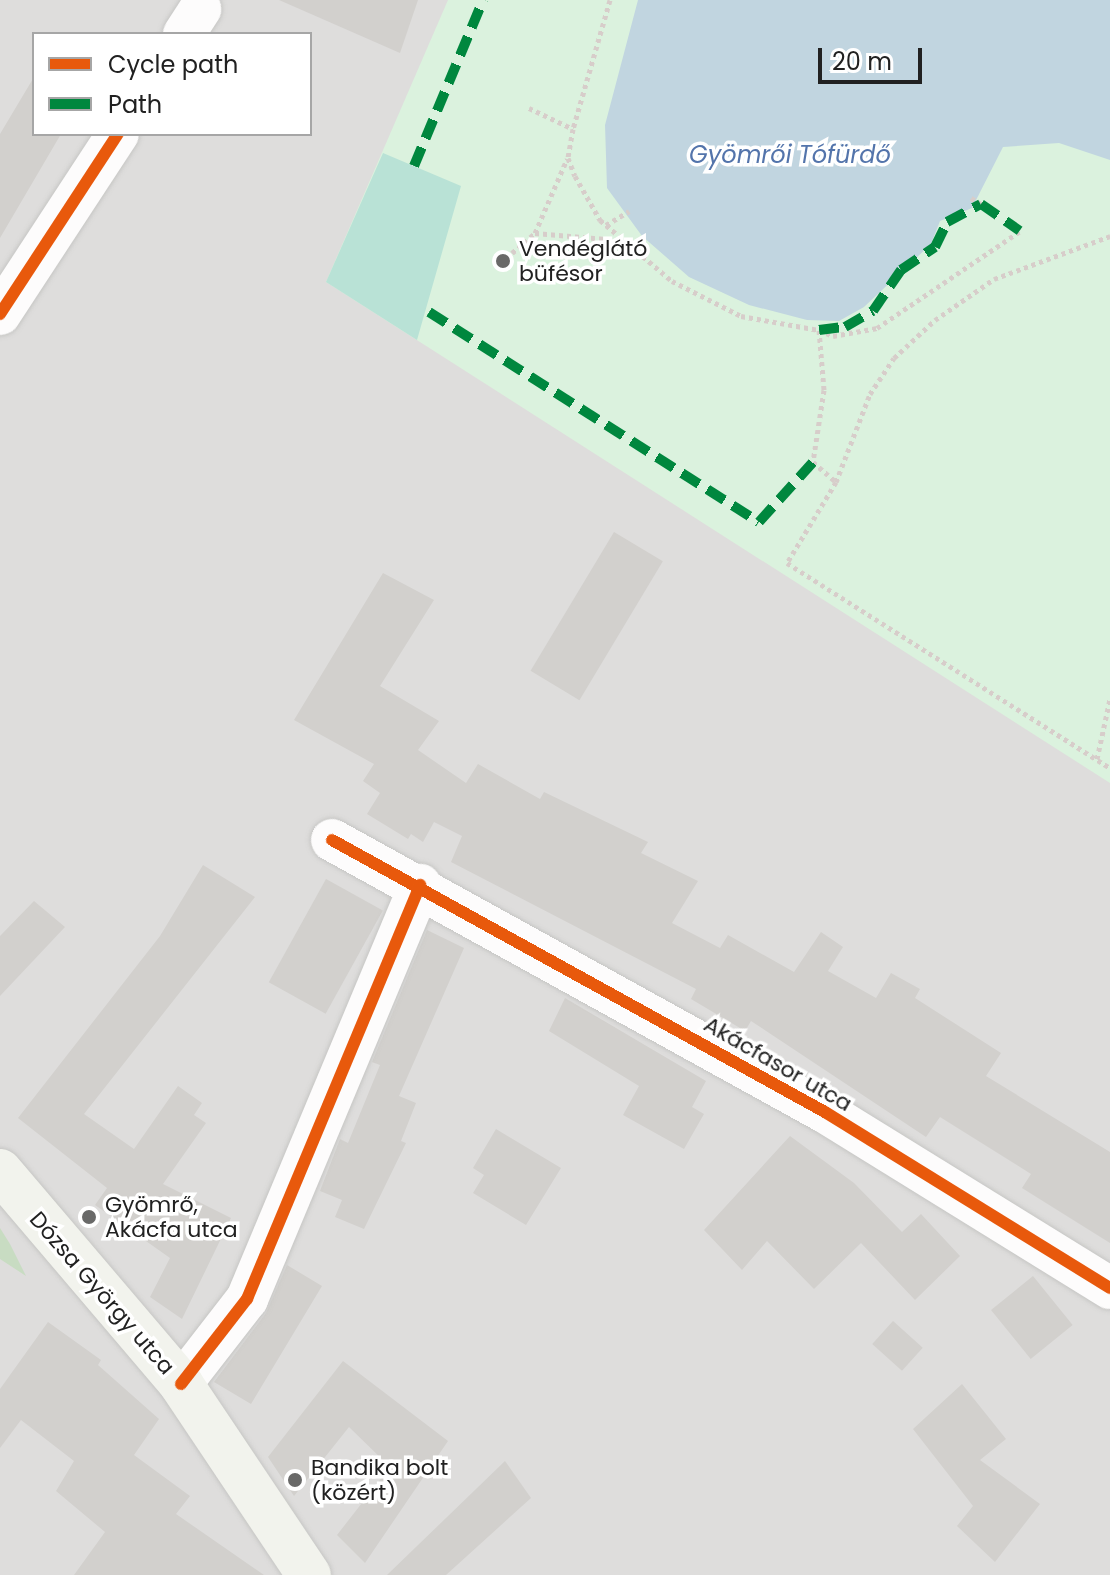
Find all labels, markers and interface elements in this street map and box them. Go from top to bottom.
legend [32,32,312,136]
scale bar [822,32,926,82]
text: 20 m [832,45,892,78]
text: Cycle path [108,48,238,81]
text: Path [108,88,162,121]
water label: Gyömrői Tófürdő [689,141,891,169]
place label: Vendéglátó büfésor [519,235,647,286]
marker: Vendéglátó büfésor [494,252,512,270]
street label: Akácfasor utca [699,1011,857,1117]
place label: Gyömrő, Akácfa utca [105,1191,238,1242]
street label: Dózsa György utca [24,1206,180,1380]
marker: Gyömrő, Akácfa utca [80,1208,98,1226]
place label: Bandika bolt (közért) [311,1454,448,1506]
marker: Bandika bolt (közért) [286,1471,304,1489]

